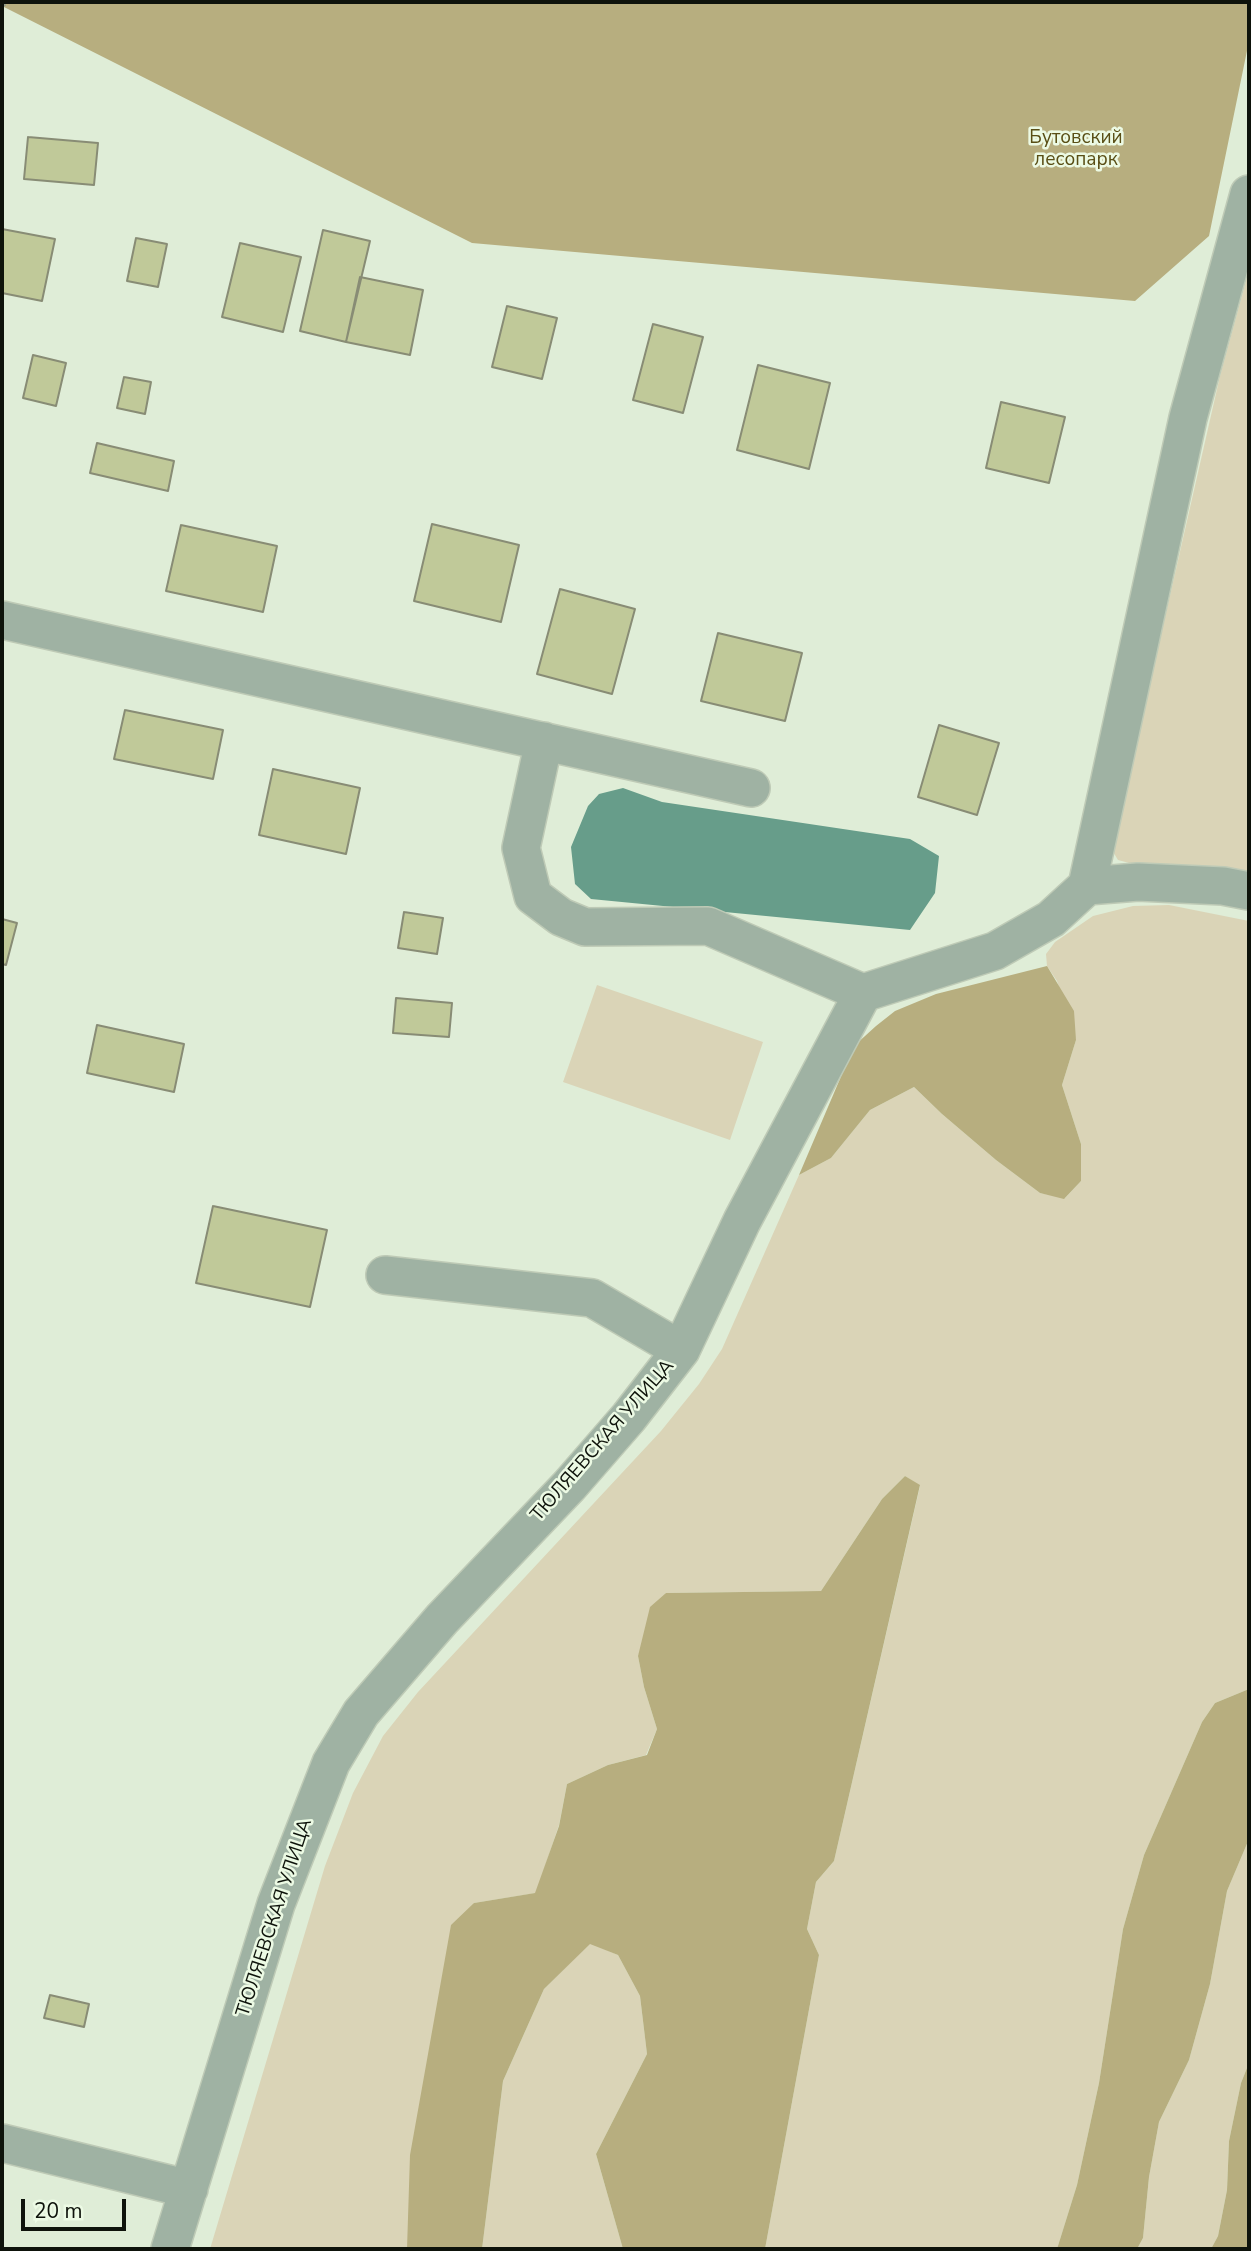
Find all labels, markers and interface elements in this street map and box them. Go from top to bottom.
park label: Бутовский лесопарк [1029,127,1123,171]
street label: ТЮЛЯЕВСКАЯ УЛИЦА [527,1356,679,1526]
street label: ТЮЛЯЕВСКАЯ УЛИЦА [232,1816,318,2020]
scale bar [24,2184,130,2228]
text: 20 m [34,2197,83,2225]

